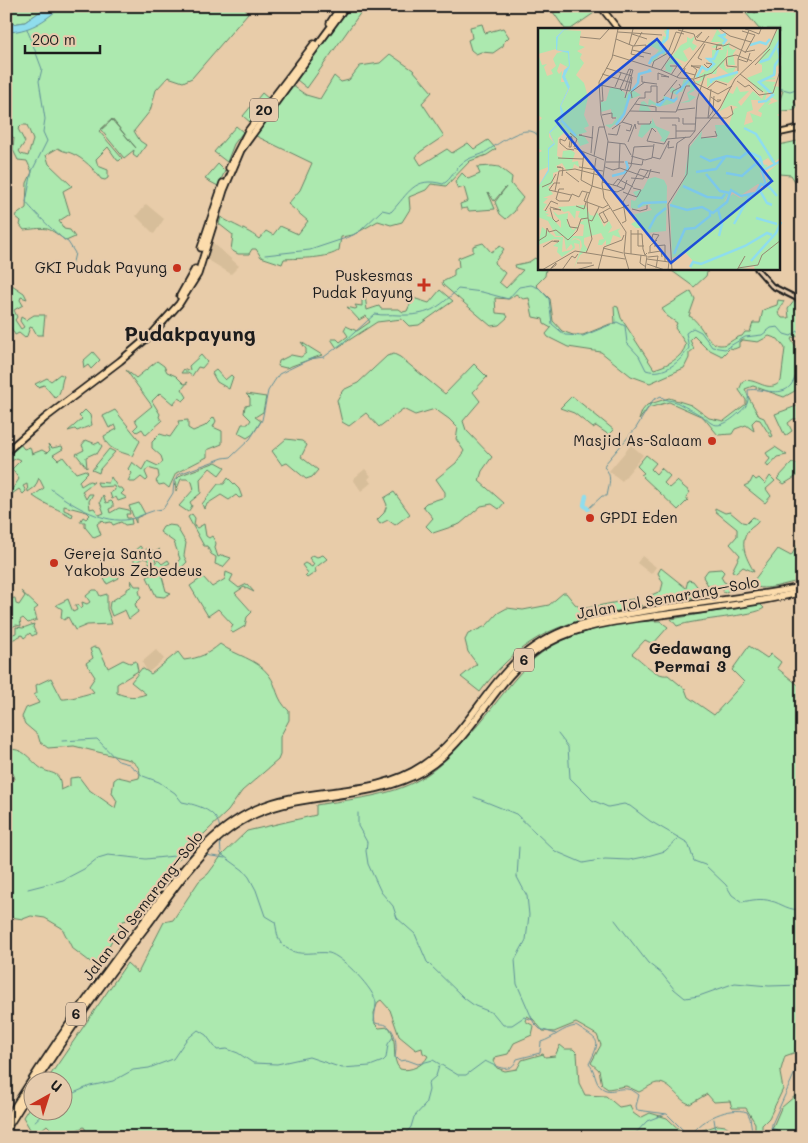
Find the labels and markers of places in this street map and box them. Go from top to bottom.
place label: GKI Pudak Payung [35,257,167,277]
marker: GKI Pudak Payung [171,262,183,274]
place label: Puskesmas Pudak Payung [312,265,413,302]
marker: Puskesmas Pudak Payung [417,278,431,292]
place label: Masjid As-Salaam [573,430,702,450]
marker: Masjid As-Salaam [706,435,718,447]
place label: GPDI Eden [600,507,678,527]
marker: GPDI Eden [584,512,596,524]
place label: Gereja Santo Yakobus Zebedeus [64,543,202,580]
marker: Gereja Santo Yakobus Zebedeus [48,557,60,569]

